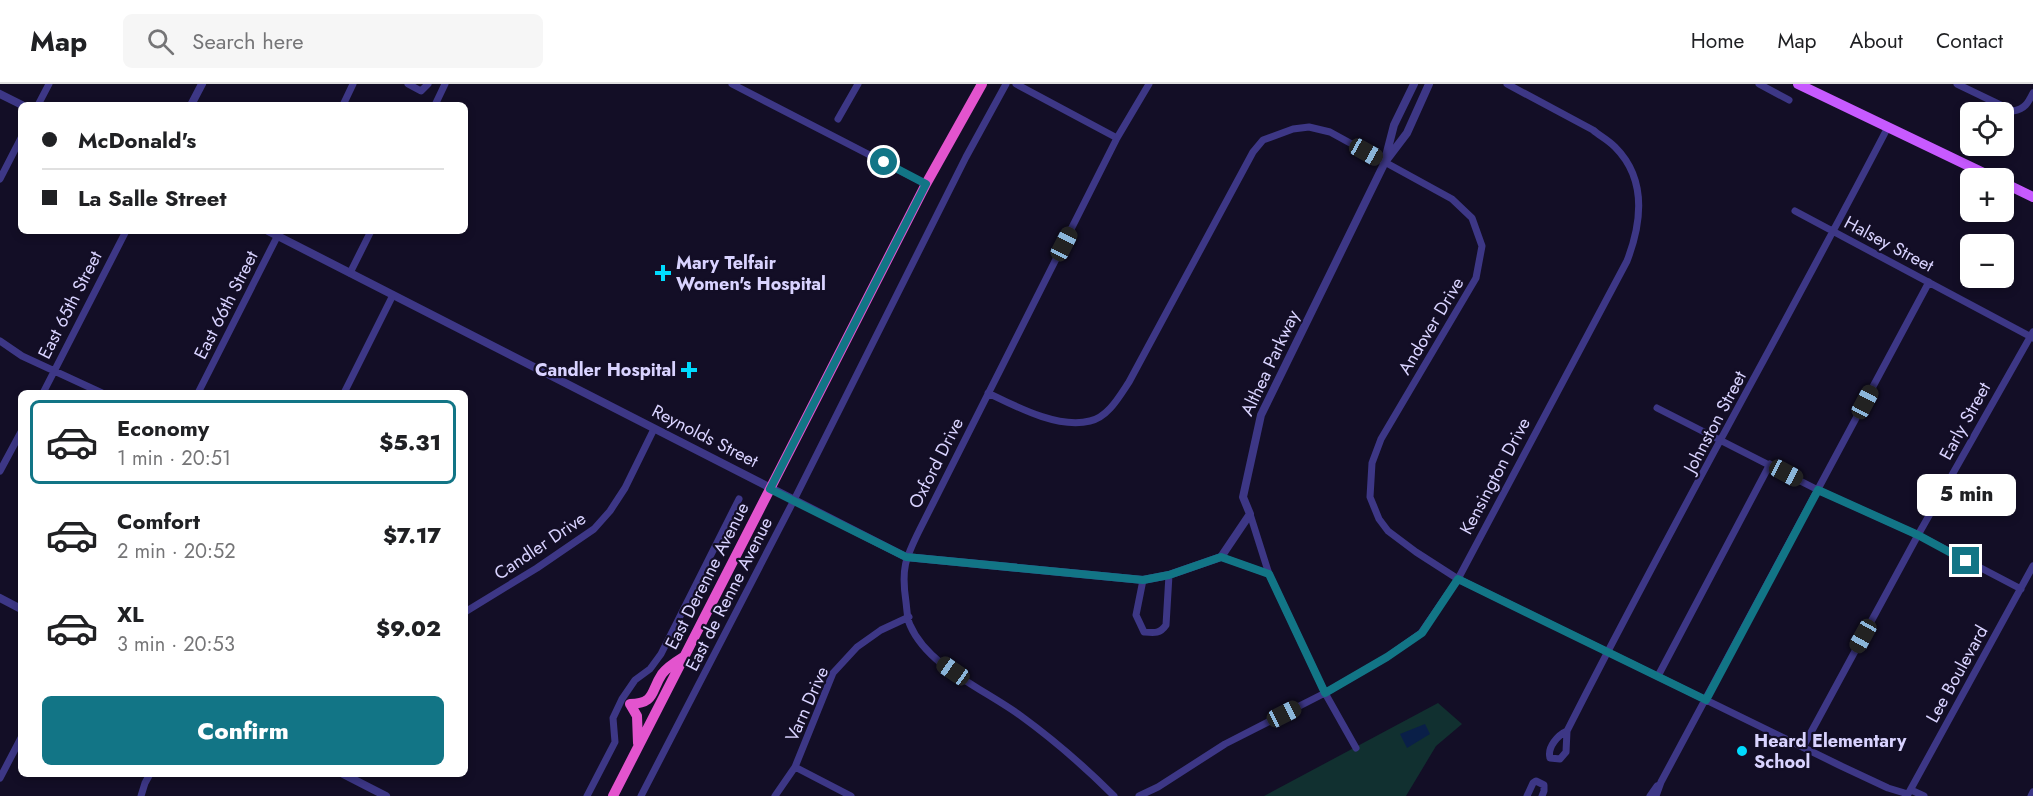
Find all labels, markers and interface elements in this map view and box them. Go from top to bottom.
search box [123,14,543,68]
text: Map [30,21,87,62]
icon: search [144,25,177,58]
text: Search here [192,25,304,57]
text: Home [1691,26,1744,56]
text: Map [1777,26,1817,56]
text: About [1850,26,1903,56]
text: Contact [1936,26,2003,56]
map controls [1960,102,2014,288]
button: locate [1960,102,2014,156]
text: McDonald's [78,124,196,156]
car [1346,135,1386,169]
route start [870,148,897,175]
button: + [1960,168,2014,222]
text: La Salle Street [78,182,226,214]
street label: Halsey Street [1840,209,1939,279]
car [1048,224,1080,264]
button: − [1960,234,2014,288]
street label: East 65th Street [32,246,109,364]
street label: East 66th Street [188,246,265,364]
place label: Mary Telfair Women's Hospital [676,250,826,297]
marker: Mary Telfair Women's Hospital [654,264,672,282]
street label: Andover Drive [1392,272,1470,380]
street label: Althea Parkway [1234,306,1306,420]
place label: Candler Hospital [535,357,676,383]
marker: Candler Hospital [680,361,698,379]
street label: Johnston Street [1676,366,1753,479]
street label: Early Street [1933,377,1997,465]
car [1849,382,1881,422]
street label: Reynolds Street [647,398,763,474]
text: Economy [117,412,209,444]
street label: Oxford Drive [902,413,970,513]
street label: Kensington Drive [1453,413,1537,539]
icon: car [45,415,99,469]
text: $5.31 [379,426,441,458]
text: 1 min · 20:51 [117,444,231,473]
car [1766,457,1806,489]
callout: 5 min [1916,474,2016,516]
text: 5 min [1940,480,1993,509]
street label: East Derenne Avenue [659,498,755,654]
text: Comfort [117,505,200,537]
street label: Candler Drive [489,506,591,586]
icon: car [45,508,99,562]
street label: East de Renne Avenue [679,513,779,675]
text: $7.17 [383,519,441,551]
text: 2 min · 20:52 [117,537,236,566]
route end [1952,547,1979,574]
text: XL [117,598,144,630]
icon: car [45,601,99,655]
text: $9.02 [376,612,441,644]
car [1846,616,1880,656]
street label: Lee Boulevard [1920,621,1994,727]
text: 3 min · 20:53 [117,630,235,659]
car [933,653,973,689]
street label: Varn Drive [779,662,835,746]
button: Confirm [42,696,444,765]
car [1264,698,1304,730]
place label: Heard Elementary School [1754,728,1907,775]
marker: Heard Elementary School [1735,744,1749,758]

